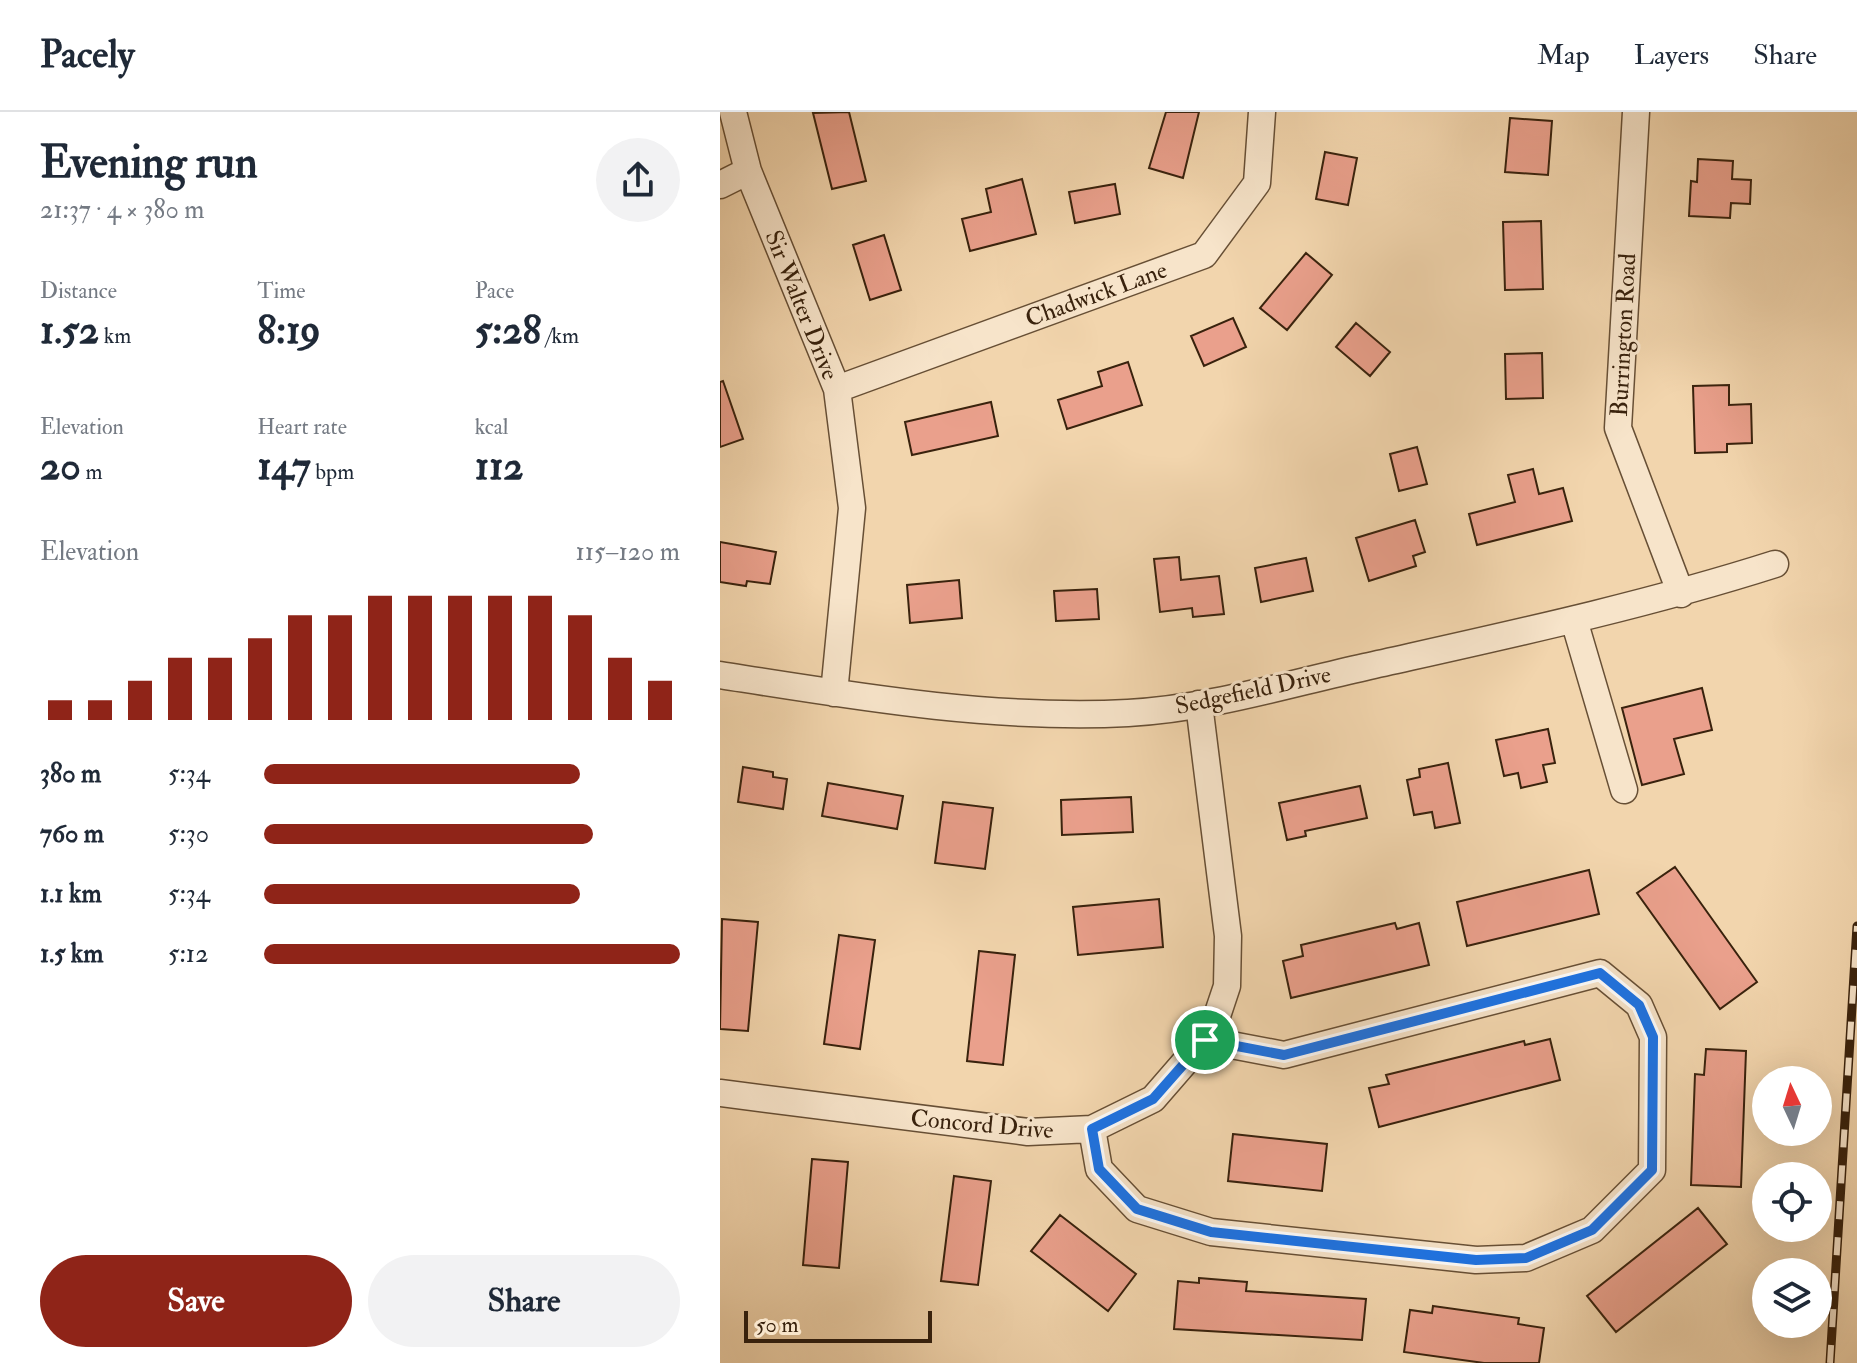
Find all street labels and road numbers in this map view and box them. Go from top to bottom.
street label: Sir Walter Drive [757,226,846,385]
street label: Burrington Road [1604,252,1643,417]
street label: Chadwick Lane [1021,254,1171,334]
street label: Sedgefield Drive [1173,659,1334,722]
street label: Concord Drive [909,1103,1055,1146]

